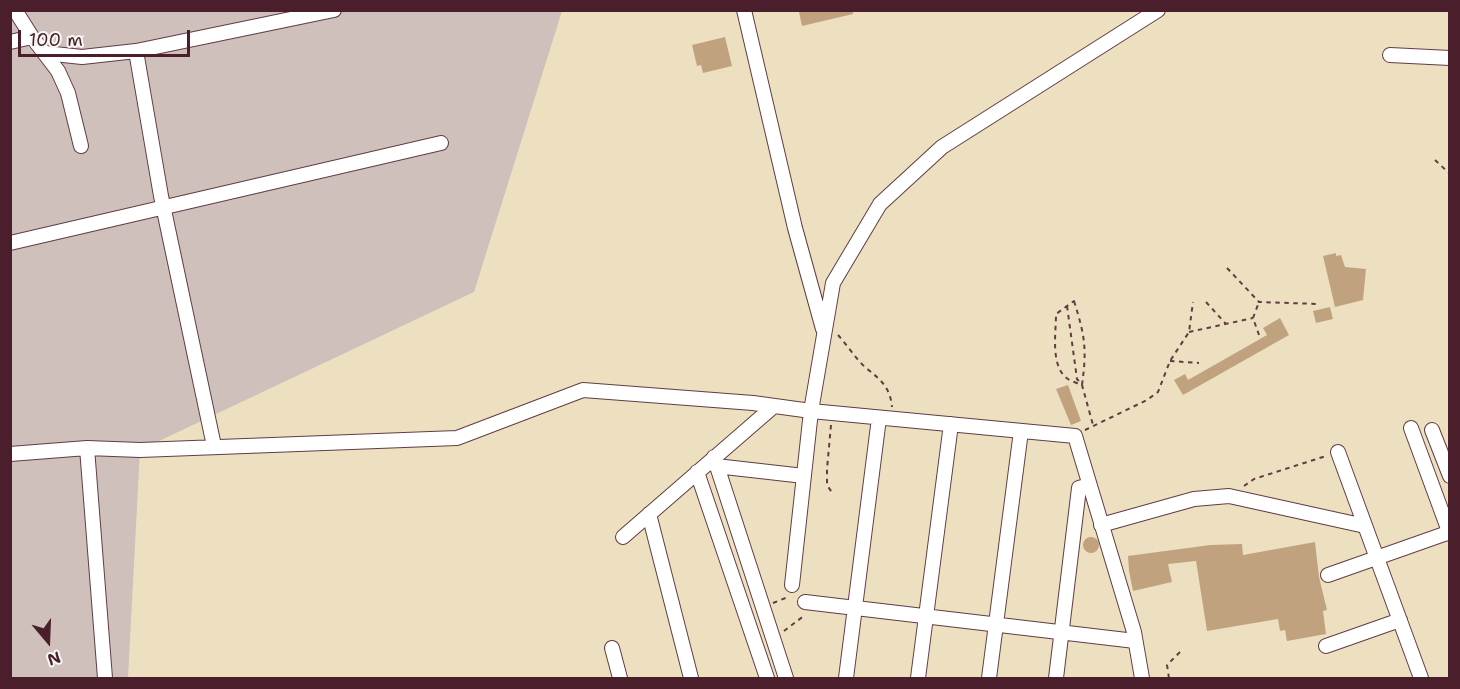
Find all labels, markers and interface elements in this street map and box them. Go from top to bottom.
scale bar [21,18,194,56]
text: 100 m [29,28,83,52]
north arrow [18,611,78,671]
text: N [45,646,63,670]

